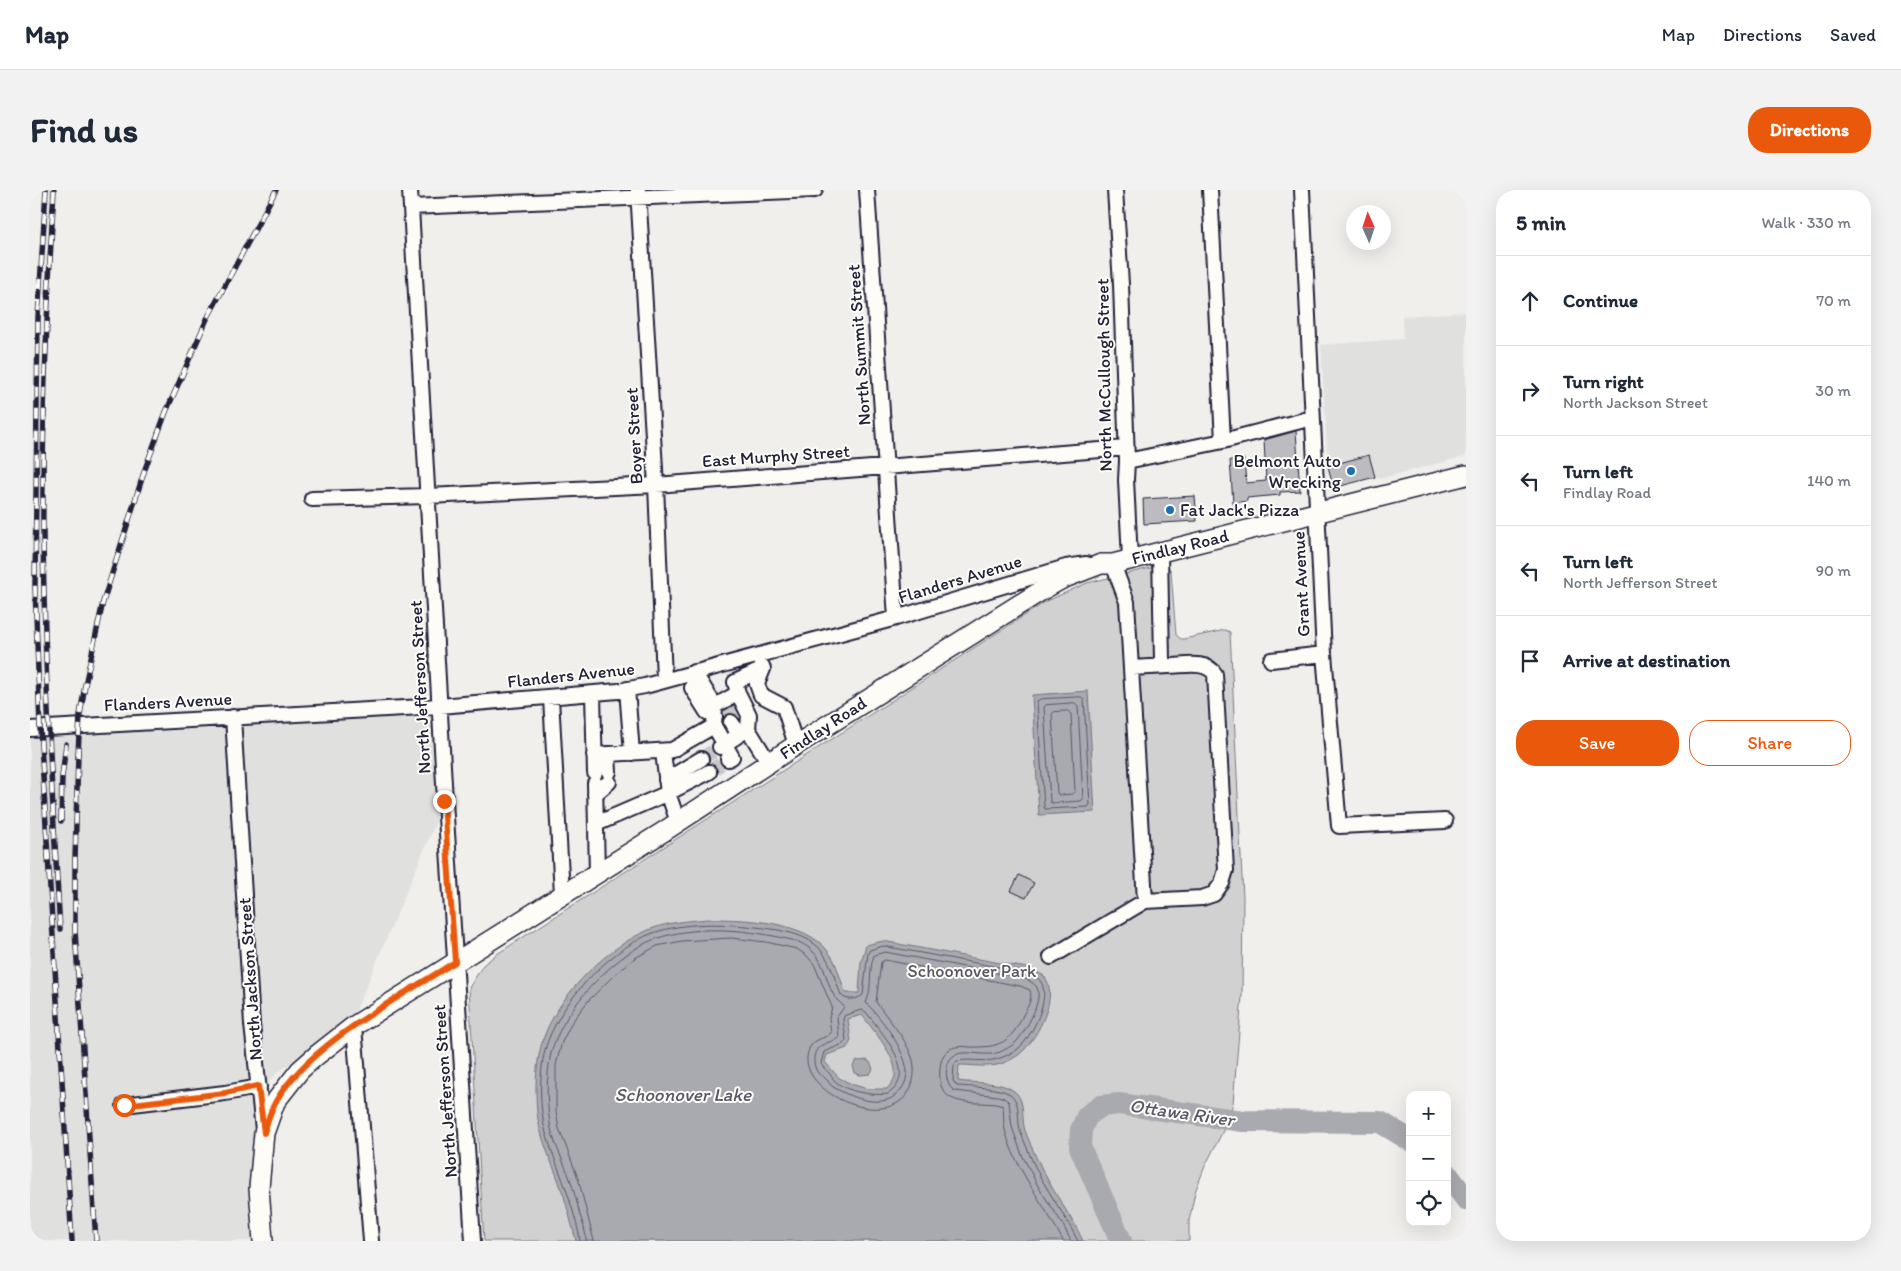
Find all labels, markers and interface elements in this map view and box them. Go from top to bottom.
text: Map [25,20,69,49]
text: Map [1662,24,1695,46]
text: Directions [1723,24,1802,46]
text: Saved [1830,24,1876,46]
button: Directions [1748,107,1871,153]
text: Find us [30,109,138,151]
north arrow [1346,205,1391,250]
text: 5 min [1516,210,1566,235]
text: Walk · 330 m [1761,213,1851,232]
street label: North Summit Street [842,263,876,426]
street label: North McCullough Street [1091,278,1117,472]
icon: ahead [1516,287,1544,315]
text: Continue [1563,289,1638,312]
text: 70 m [1816,291,1851,310]
text: Turn right [1563,370,1644,393]
icon: right [1516,377,1544,405]
text: 30 m [1815,381,1851,400]
street label: Boyer Street [620,387,648,485]
text: North Jackson Street [1563,393,1708,412]
street label: East Murphy Street [701,440,851,472]
place label: Belmont Auto Wrecking [1234,450,1342,493]
text: Turn left [1563,460,1633,483]
marker: Belmont Auto Wrecking [1345,465,1357,477]
icon: left [1516,467,1544,495]
text: 140 m [1807,471,1851,490]
text: Findlay Road [1563,483,1651,502]
place label: Fat Jack's Pizza [1180,499,1299,521]
marker: Fat Jack's Pizza [1164,504,1176,516]
street label: Findlay Road [1129,524,1231,570]
street label: Grant Avenue [1287,531,1315,637]
street label: Flanders Avenue [896,550,1024,608]
text: Turn left [1563,550,1633,573]
icon: left [1516,557,1544,585]
text: 90 m [1816,561,1851,580]
text: North Jefferson Street [1563,573,1717,592]
street label: North Jefferson Street [404,599,436,774]
icon: arrive [1516,647,1544,675]
text: Arrive at destination [1563,649,1730,672]
street label: Flanders Avenue [506,657,636,693]
street label: Flanders Avenue [103,688,233,716]
street label: Findlay Road [775,692,871,764]
button: Save [1516,720,1679,766]
button: Share [1689,720,1851,766]
route end [433,790,456,813]
street label: North Jackson Street [233,897,267,1061]
park label: Schoonover Park [908,960,1037,982]
street label: North Jefferson Street [428,1003,462,1178]
water label: Schoonover Lake [615,1083,752,1106]
map controls [1406,1091,1451,1226]
button: + [1406,1091,1451,1136]
route start [113,1094,136,1117]
water label: Ottawa River [1128,1094,1238,1132]
button: − [1406,1136,1451,1181]
button: locate [1406,1181,1451,1226]

